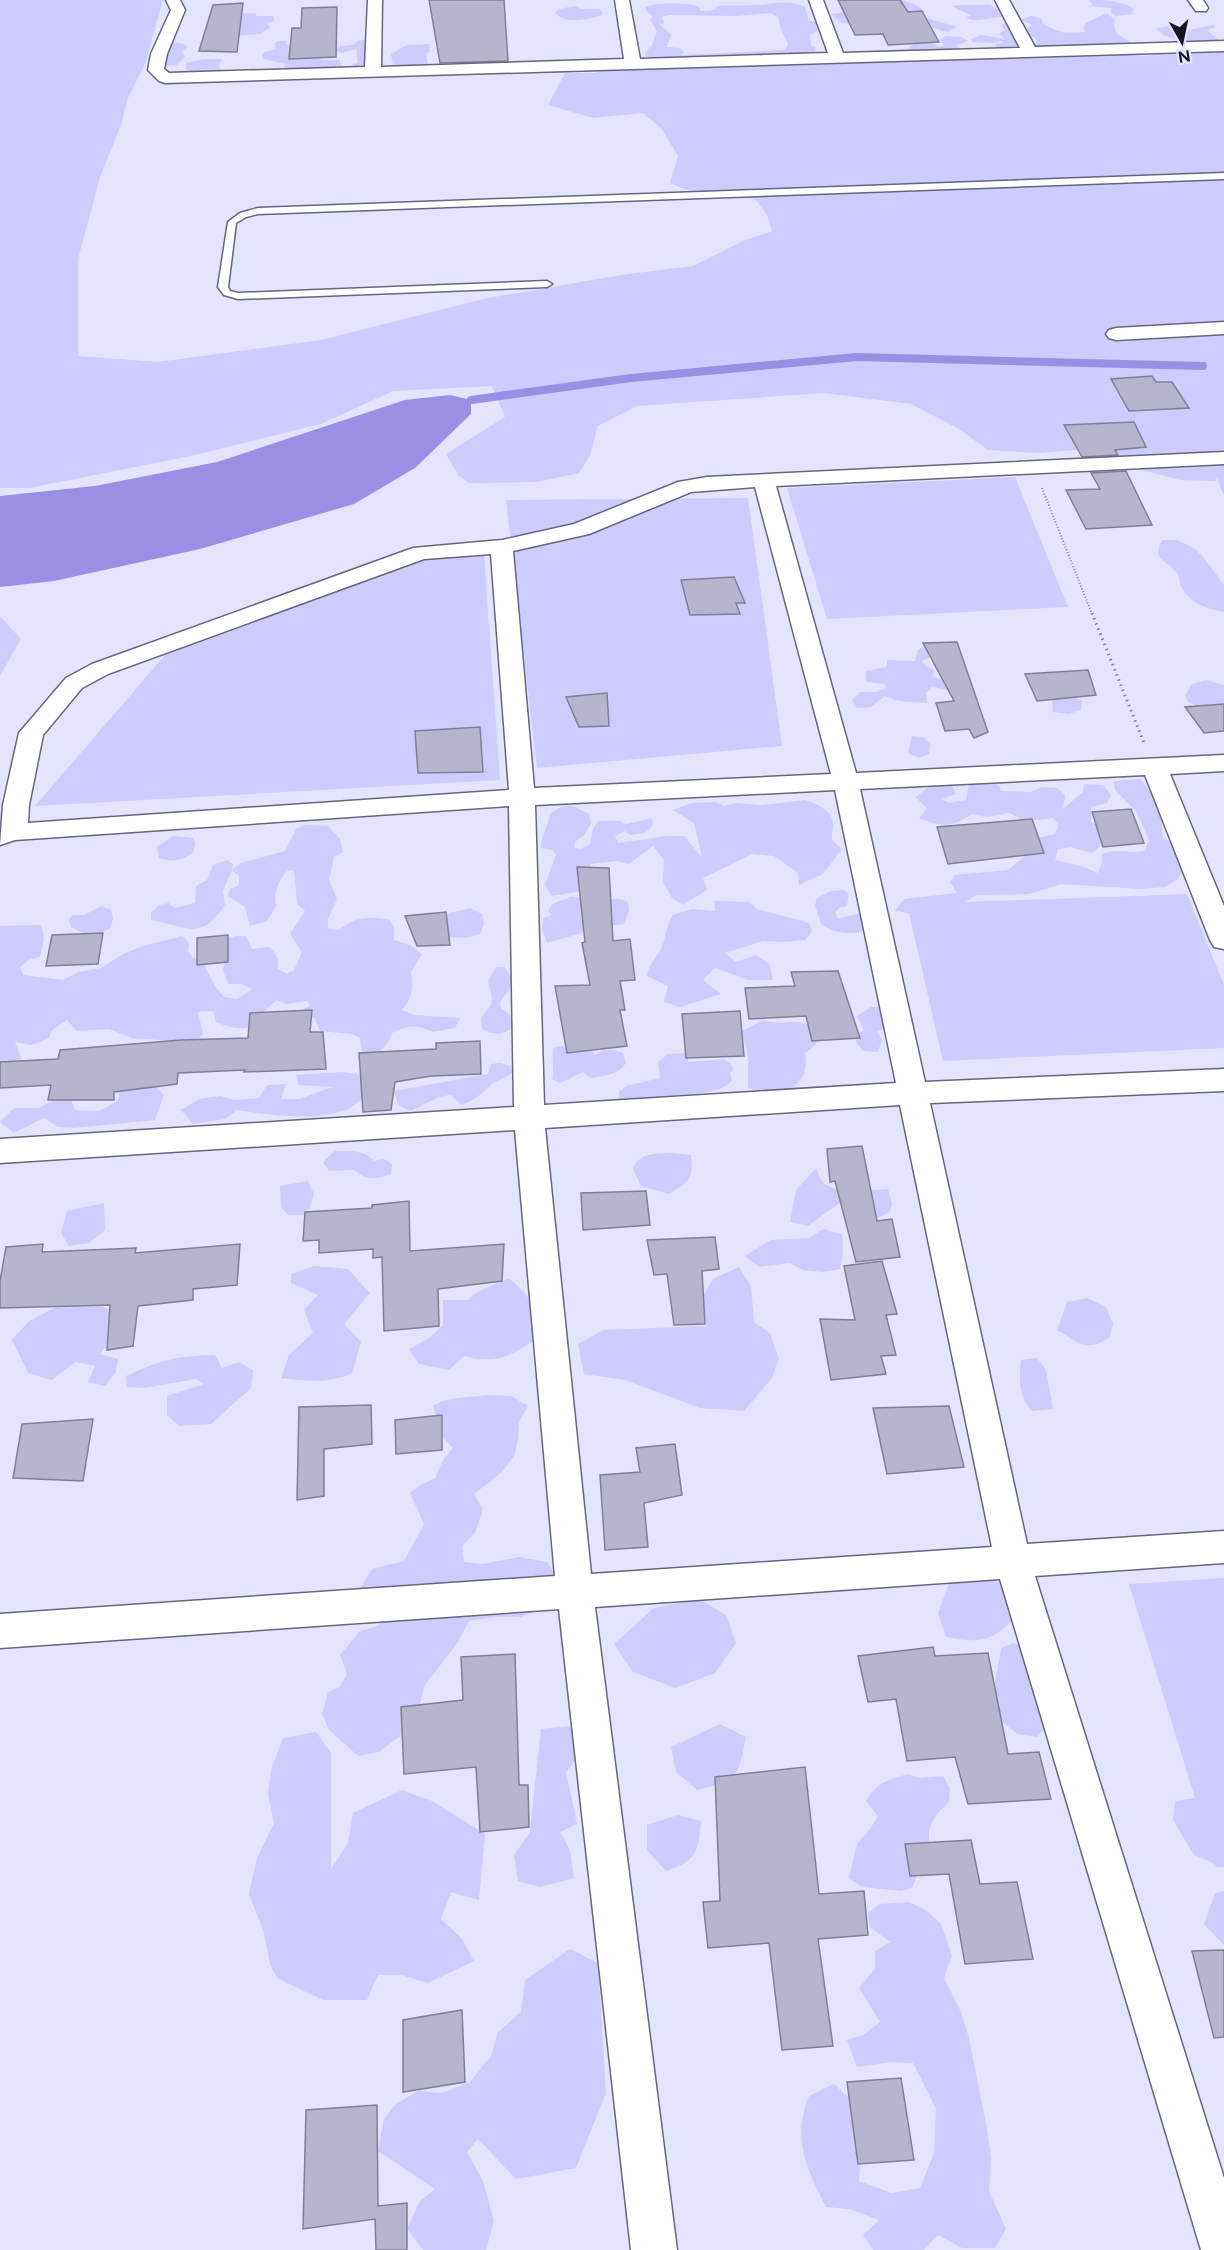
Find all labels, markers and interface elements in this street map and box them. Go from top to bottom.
north arrow [1152,12,1212,72]
text: N [1177,46,1192,67]

